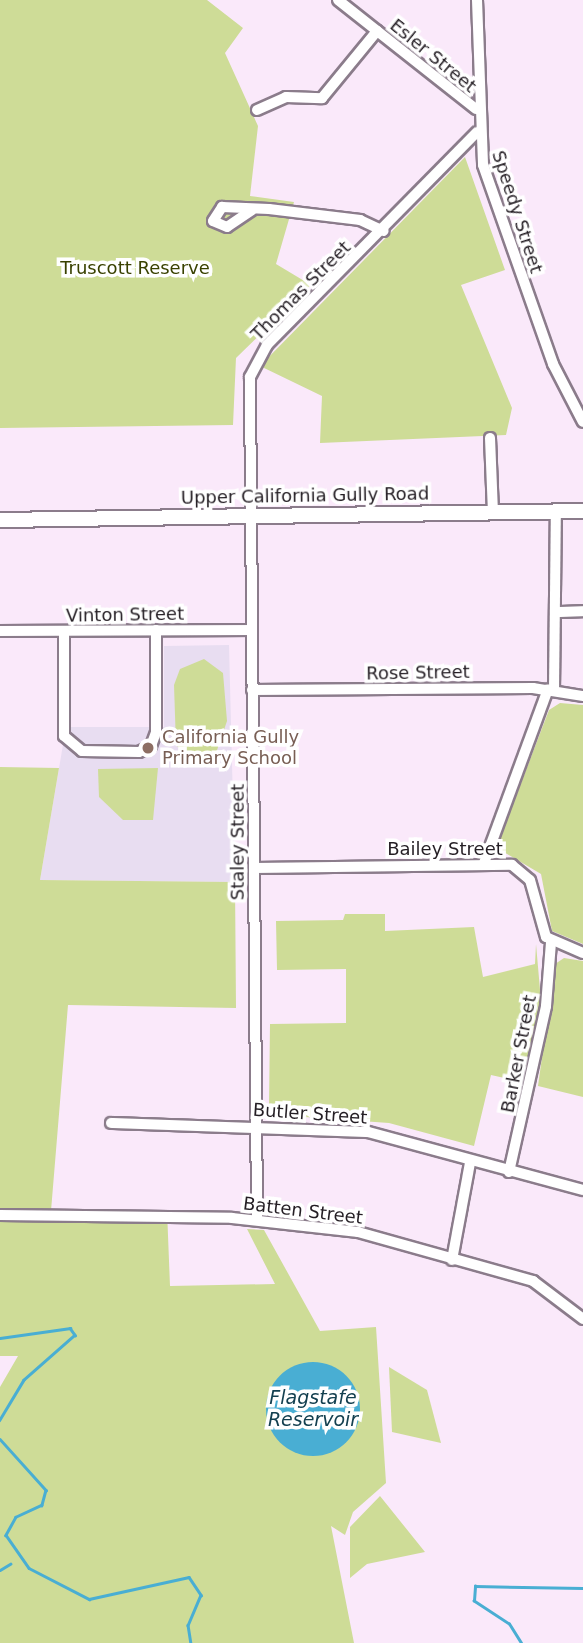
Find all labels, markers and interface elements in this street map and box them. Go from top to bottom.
street label: Esler Street [386,15,480,97]
street label: Speedy Street [487,148,547,276]
street label: Thomas Street [247,237,355,345]
park label: Truscott Reserve [60,257,210,279]
street label: Upper California Gully Road [181,483,429,509]
street label: Vinton Street [66,603,184,627]
street label: Rose Street [366,661,470,685]
place label: California Gully Primary School [162,727,299,770]
marker: California Gully Primary School [140,740,156,756]
street label: Staley Street [227,784,249,900]
street label: Bailey Street [387,838,503,860]
street label: Barker Street [497,993,541,1115]
street label: Butler Street [252,1099,368,1129]
street label: Batten Street [242,1193,364,1229]
water label: Flagstafe Reservoir [268,1387,358,1431]

